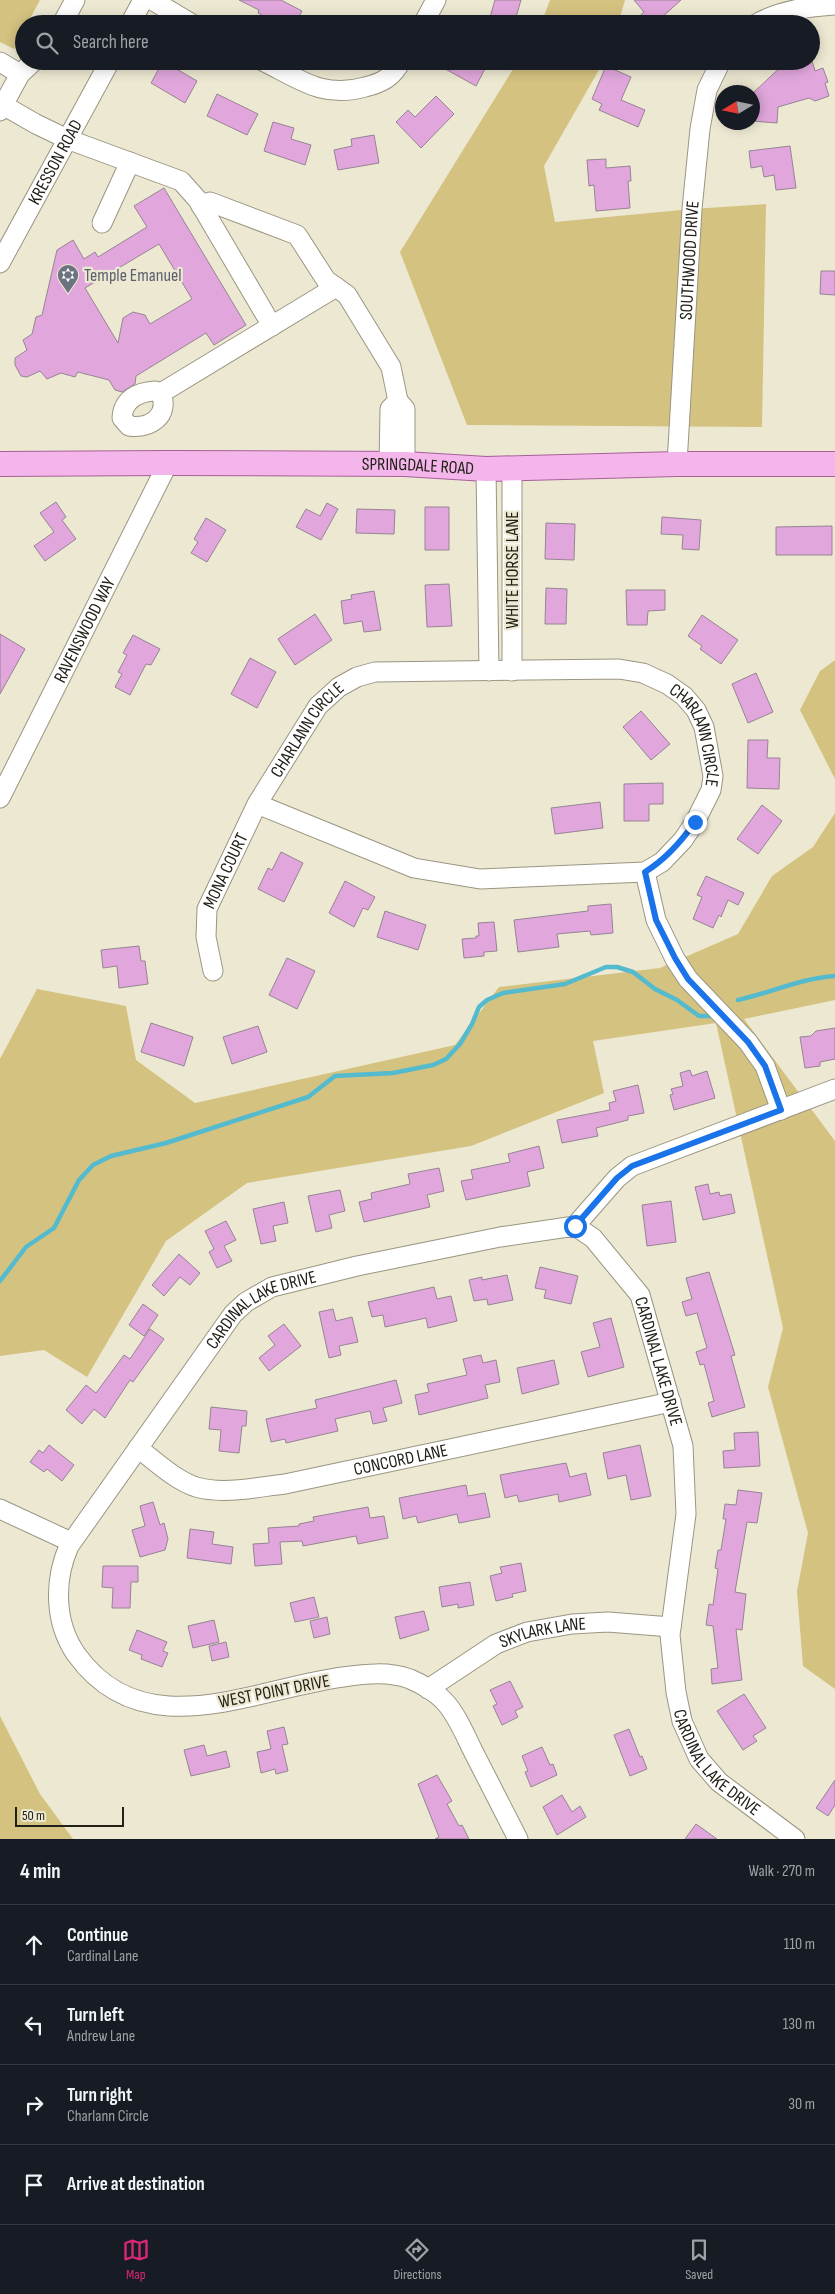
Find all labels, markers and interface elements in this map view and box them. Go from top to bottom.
search box [15,15,820,70]
icon: search [33,29,61,57]
text: Search here [73,31,149,54]
north arrow [715,85,760,130]
street label: KRESSON ROAD [24,116,87,208]
street label: SOUTHWOOD DRIVE [675,200,704,321]
synagogue icon: Temple Emanuel [56,263,80,294]
place label: Temple Emanuel [84,265,182,286]
street label: SPRINGDALE ROAD [362,454,475,479]
street label: WHITE HORSE LANE [502,511,523,629]
street label: RAVENSWOOD WAY [50,574,120,686]
street label: CHARLANN CIRCLE [266,678,348,781]
street label: CHARLANN CIRCLE [665,679,723,788]
route end [684,811,707,834]
street label: MONA COURT [199,830,253,912]
route start [564,1215,587,1238]
street label: CARDINAL LAKE DRIVE [202,1266,318,1353]
street label: CARDINAL LAKE DRIVE [630,1294,687,1428]
street label: CONCORD LANE [352,1440,449,1480]
street label: SKYLARK LANE [496,1613,586,1653]
street label: WEST POINT DRIVE [217,1670,331,1713]
street label: CARDINAL LAKE DRIVE [669,1707,764,1820]
scale bar [15,1804,124,1827]
text: 50 m [22,1807,45,1824]
text: 4 min [20,1859,61,1884]
text: Walk · 270 m [749,1862,815,1881]
text: Continue [67,1924,128,1947]
icon: ahead [20,1931,48,1959]
text: 110 m [784,1935,815,1954]
text: Cardinal Lane [67,1947,139,1966]
text: Turn left [67,2004,124,2027]
icon: left [20,2011,48,2039]
text: 130 m [783,2015,815,2034]
text: Andrew Lane [67,2027,135,2046]
text: Turn right [67,2084,132,2107]
icon: right [20,2091,48,2119]
text: 30 m [788,2095,815,2114]
text: Charlann Circle [67,2107,149,2126]
icon: arrive [20,2171,48,2199]
text: Arrive at destination [67,2173,205,2196]
tab: Map [122,2236,150,2283]
tab: Directions [393,2236,442,2283]
tab: Saved [685,2236,713,2283]

